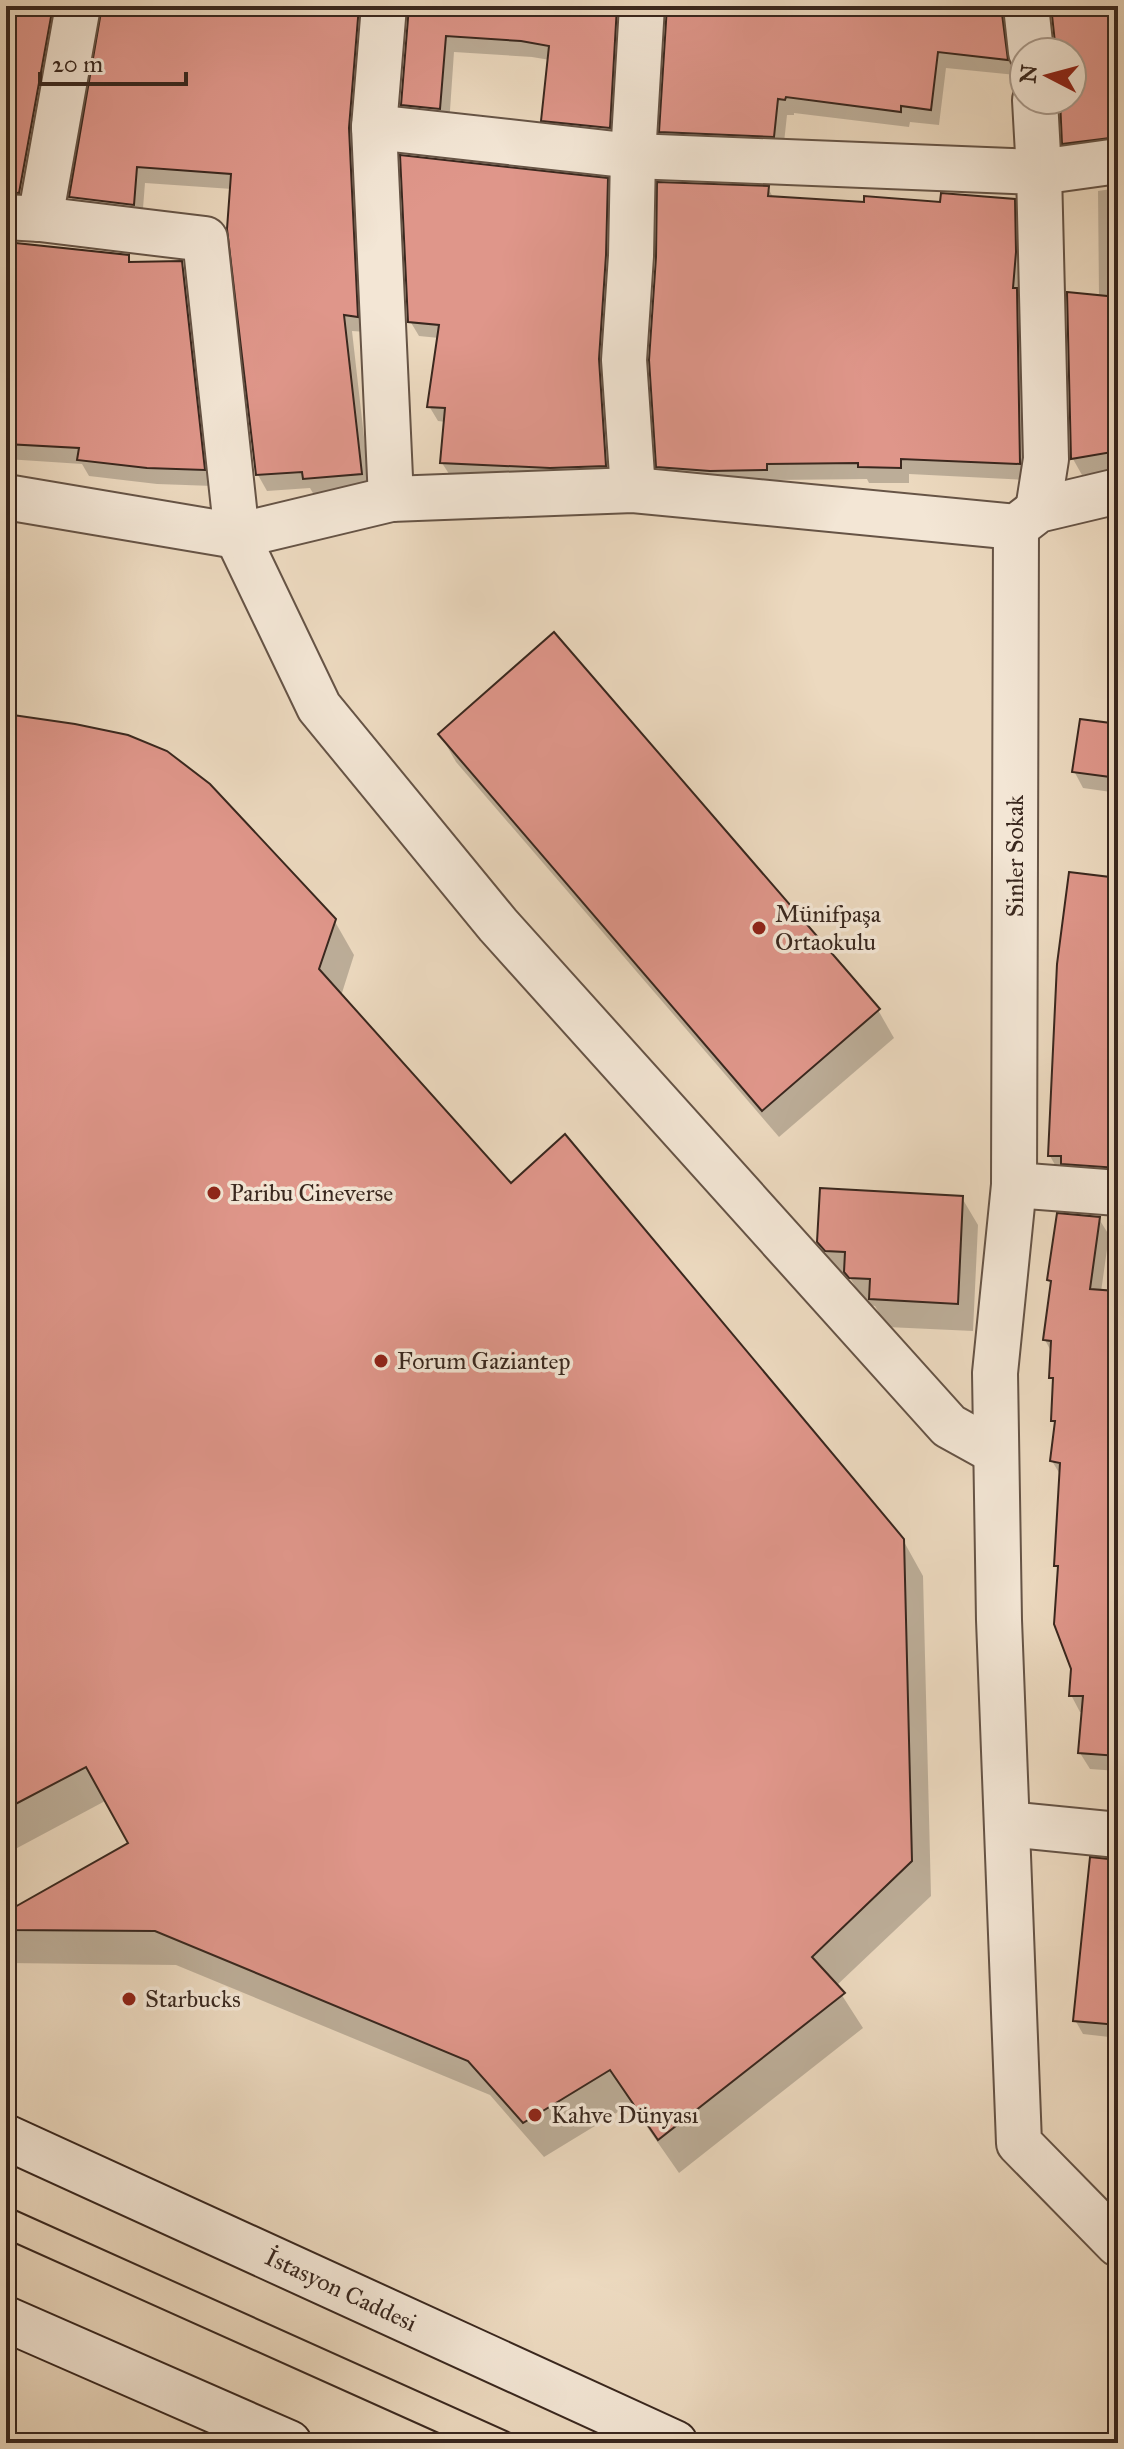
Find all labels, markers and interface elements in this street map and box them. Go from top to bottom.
scale bar [40,36,186,86]
north arrow [1008,36,1088,116]
text: 20 m [52,49,103,79]
text: N [1014,63,1043,85]
street label: Sinler Sokak [1000,794,1030,917]
place label: Münifpaşa Ortaokulu [775,899,882,957]
marker: Münifpaşa Ortaokulu [750,919,768,937]
place label: Paribu Cineverse [230,1178,393,1208]
marker: Paribu Cineverse [205,1184,223,1202]
place label: Forum Gaziantep [397,1346,570,1376]
marker: Forum Gaziantep [372,1352,390,1370]
place label: Starbucks [145,1984,241,2014]
marker: Starbucks [120,1990,138,2008]
place label: Kahve Dünyası [551,2100,699,2130]
marker: Kahve Dünyası [526,2106,544,2124]
street label: İstasyon Caddesi [260,2242,422,2338]

